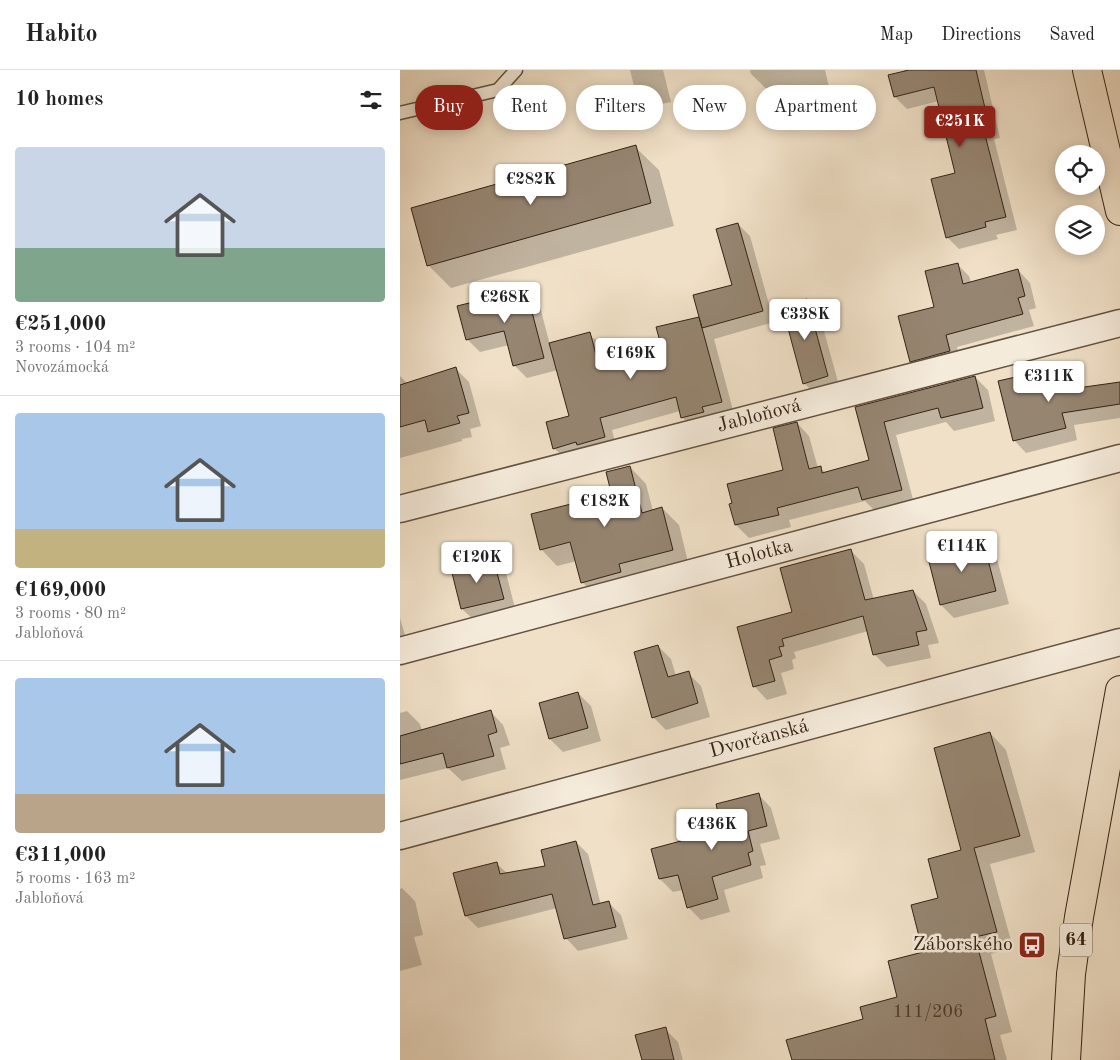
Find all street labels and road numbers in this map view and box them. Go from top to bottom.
street label: Jabloňová [715,396,803,437]
street label: Holotka [724,536,795,573]
street label: Dvorčanská [707,716,811,762]
road number: 64 [1060,924,1092,956]

